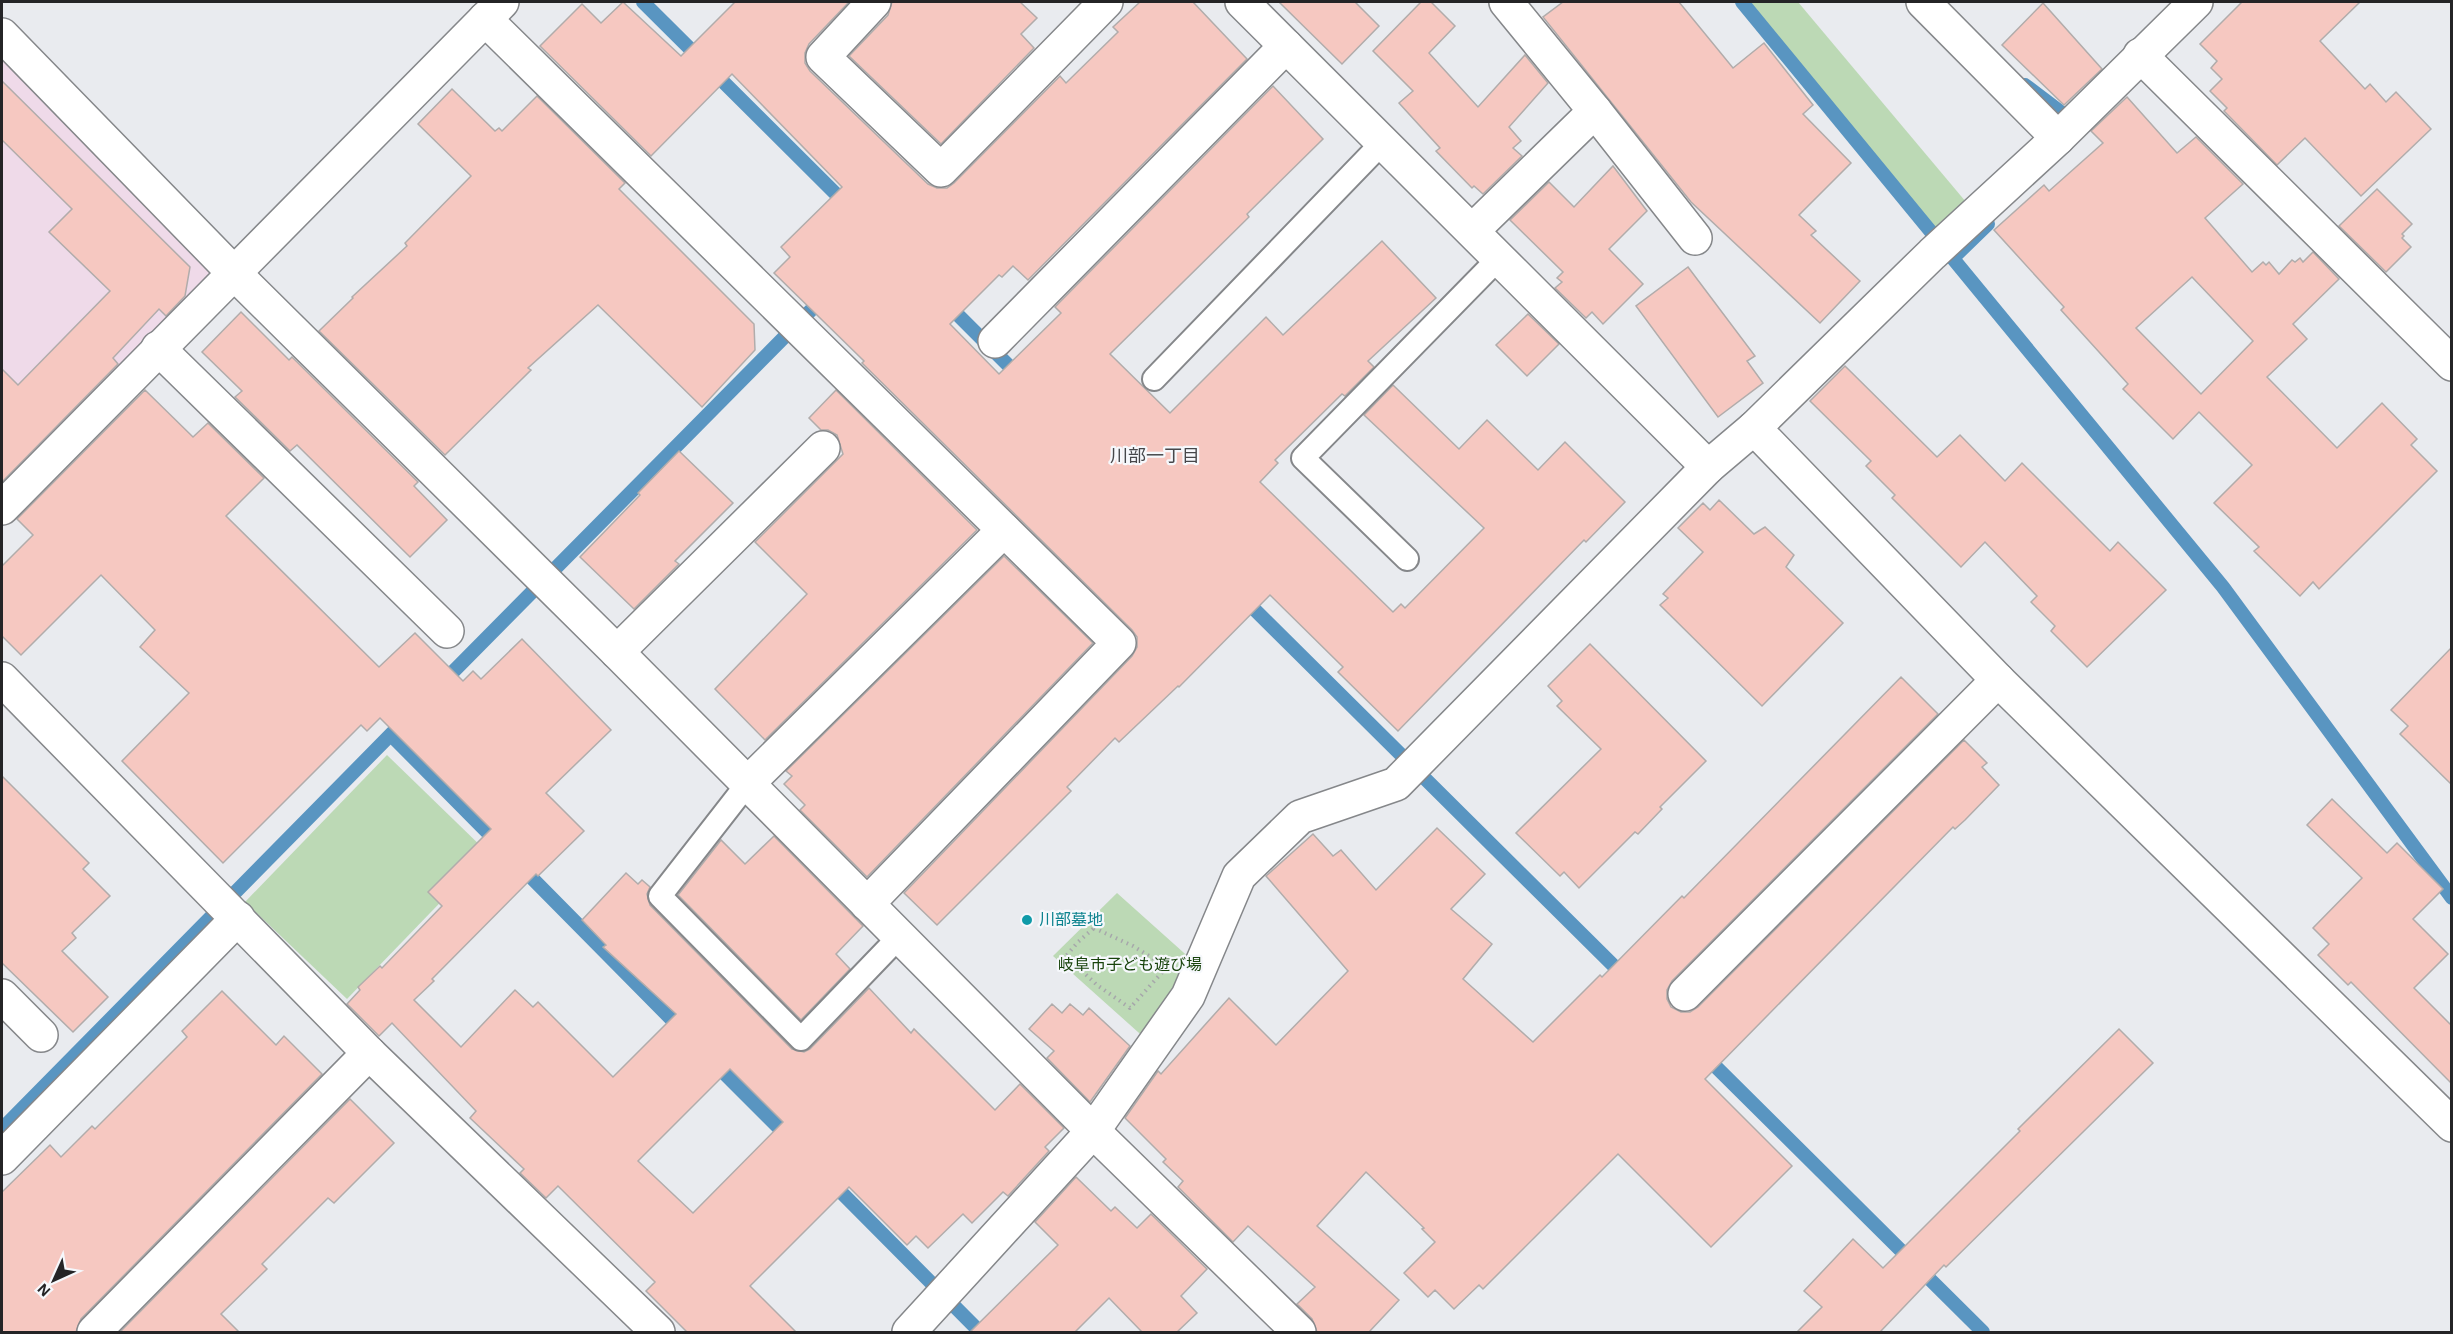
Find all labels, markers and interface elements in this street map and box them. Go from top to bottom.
district label: 川部一丁目 [1110,447,1200,466]
place label: 川部墓地 [1039,911,1103,928]
marker: 川部墓地 [1020,913,1034,927]
park label: 岐阜市子ども遊び場 [1058,956,1202,973]
north arrow [24,1250,84,1310]
text: N [35,1280,54,1299]

